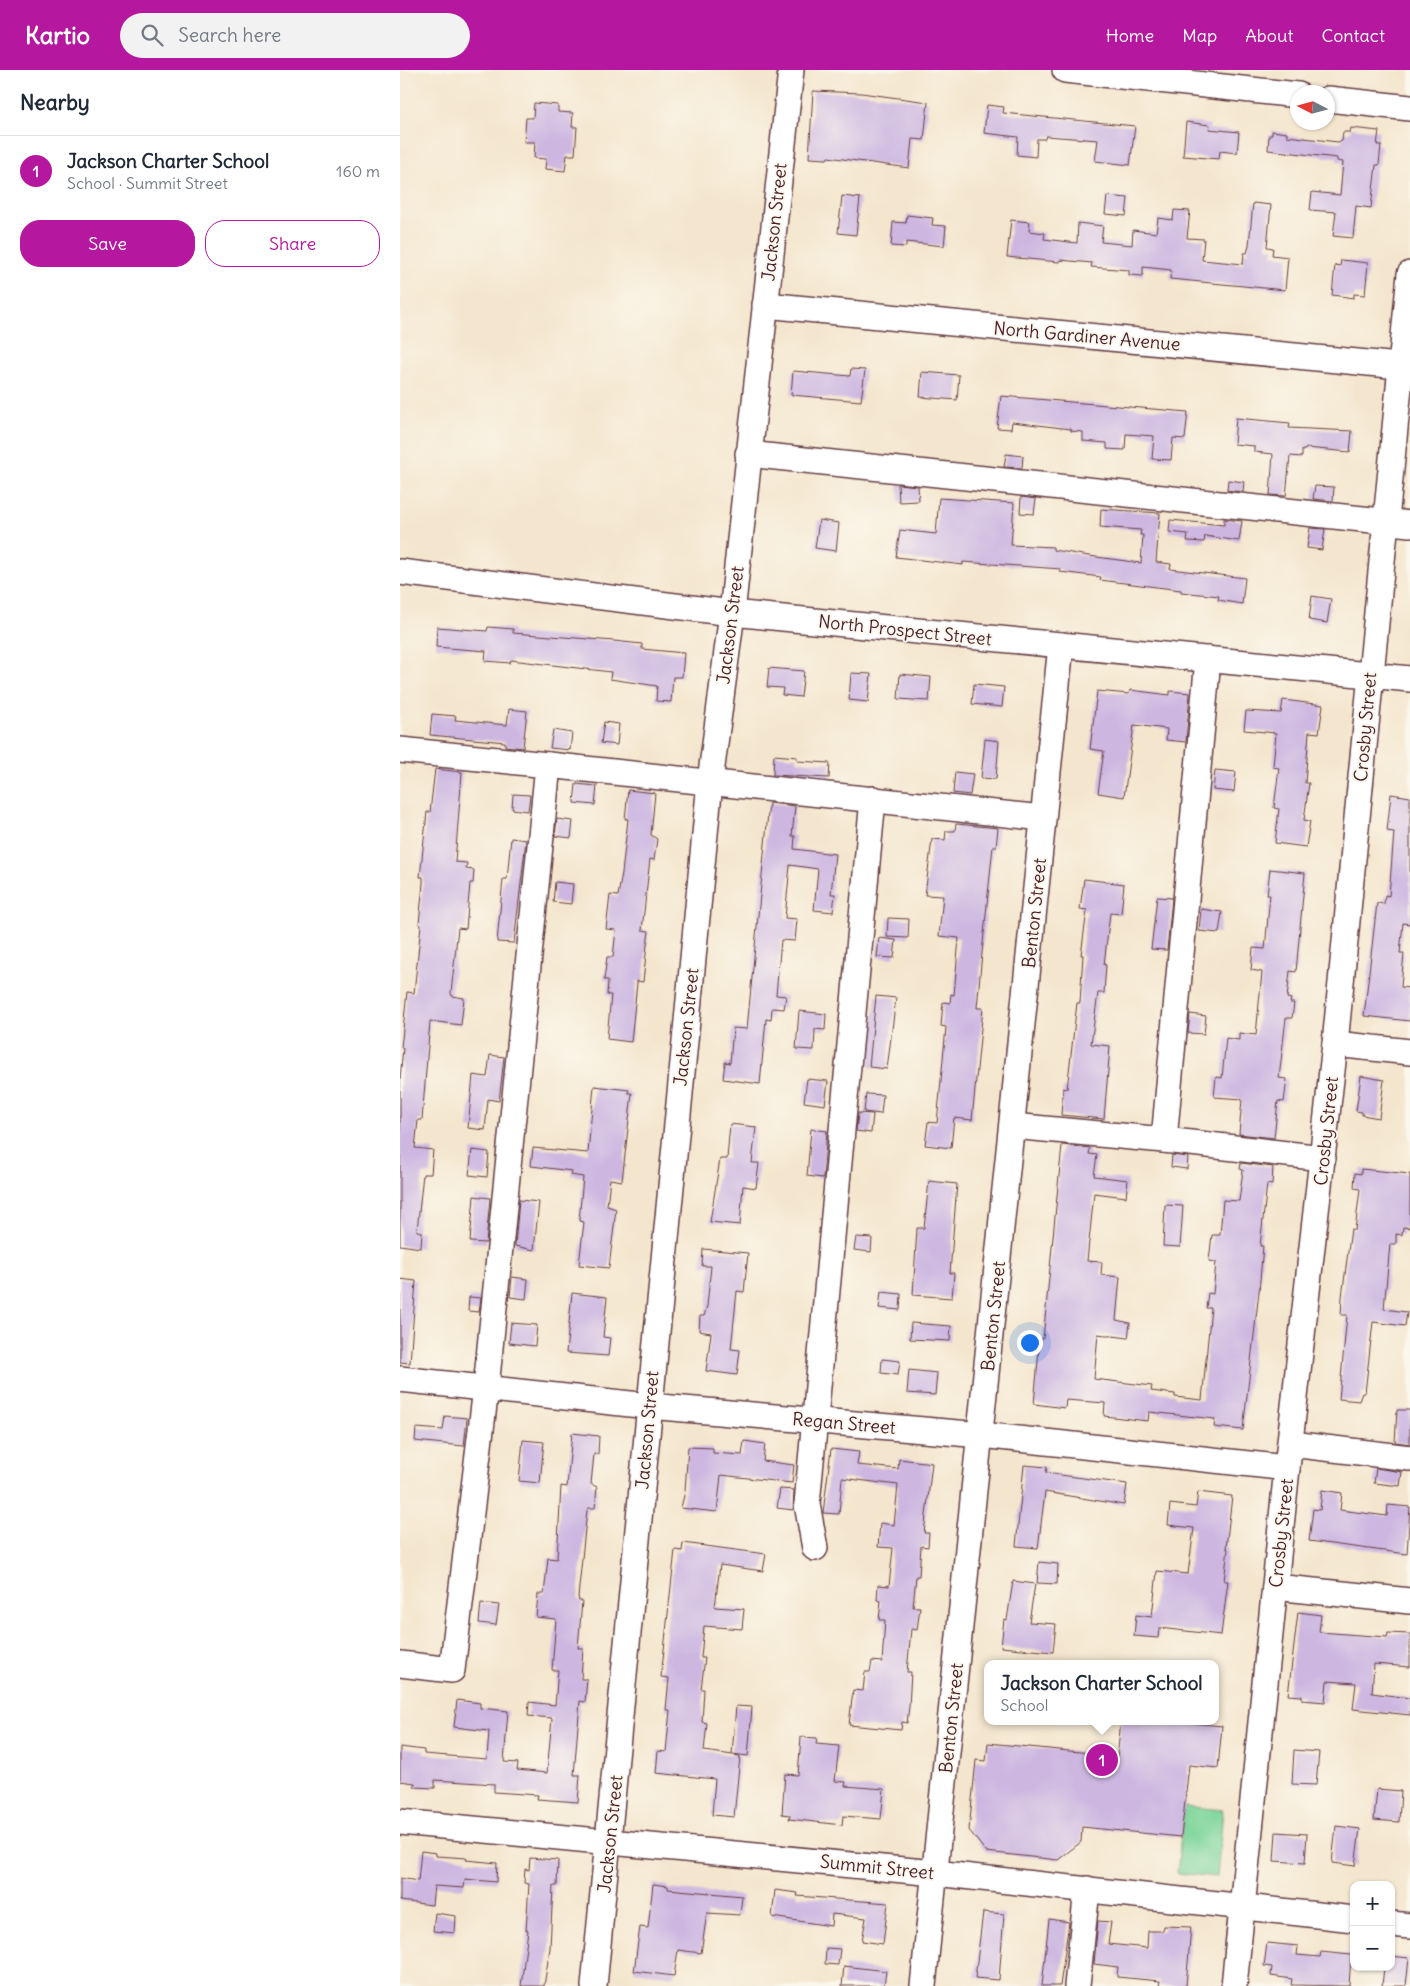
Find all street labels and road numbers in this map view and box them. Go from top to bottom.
street label: Jackson Street [756,162,792,282]
street label: North Gardiner Avenue [993,316,1181,356]
street label: Jackson Street [711,565,749,685]
street label: North Prospect Street [817,609,993,651]
street label: Crosby Street [1349,671,1381,783]
street label: Benton Street [1017,857,1051,969]
street label: Jackson Street [668,967,704,1087]
street label: Crosby Street [1309,1075,1343,1187]
street label: Benton Street [976,1260,1010,1372]
street label: Jackson Street [630,1370,664,1490]
street label: Regan Street [791,1407,897,1439]
street label: Crosby Street [1264,1477,1298,1589]
street label: Benton Street [934,1662,968,1774]
street label: Jackson Street [592,1774,628,1894]
street label: Summit Street [819,1850,935,1884]

